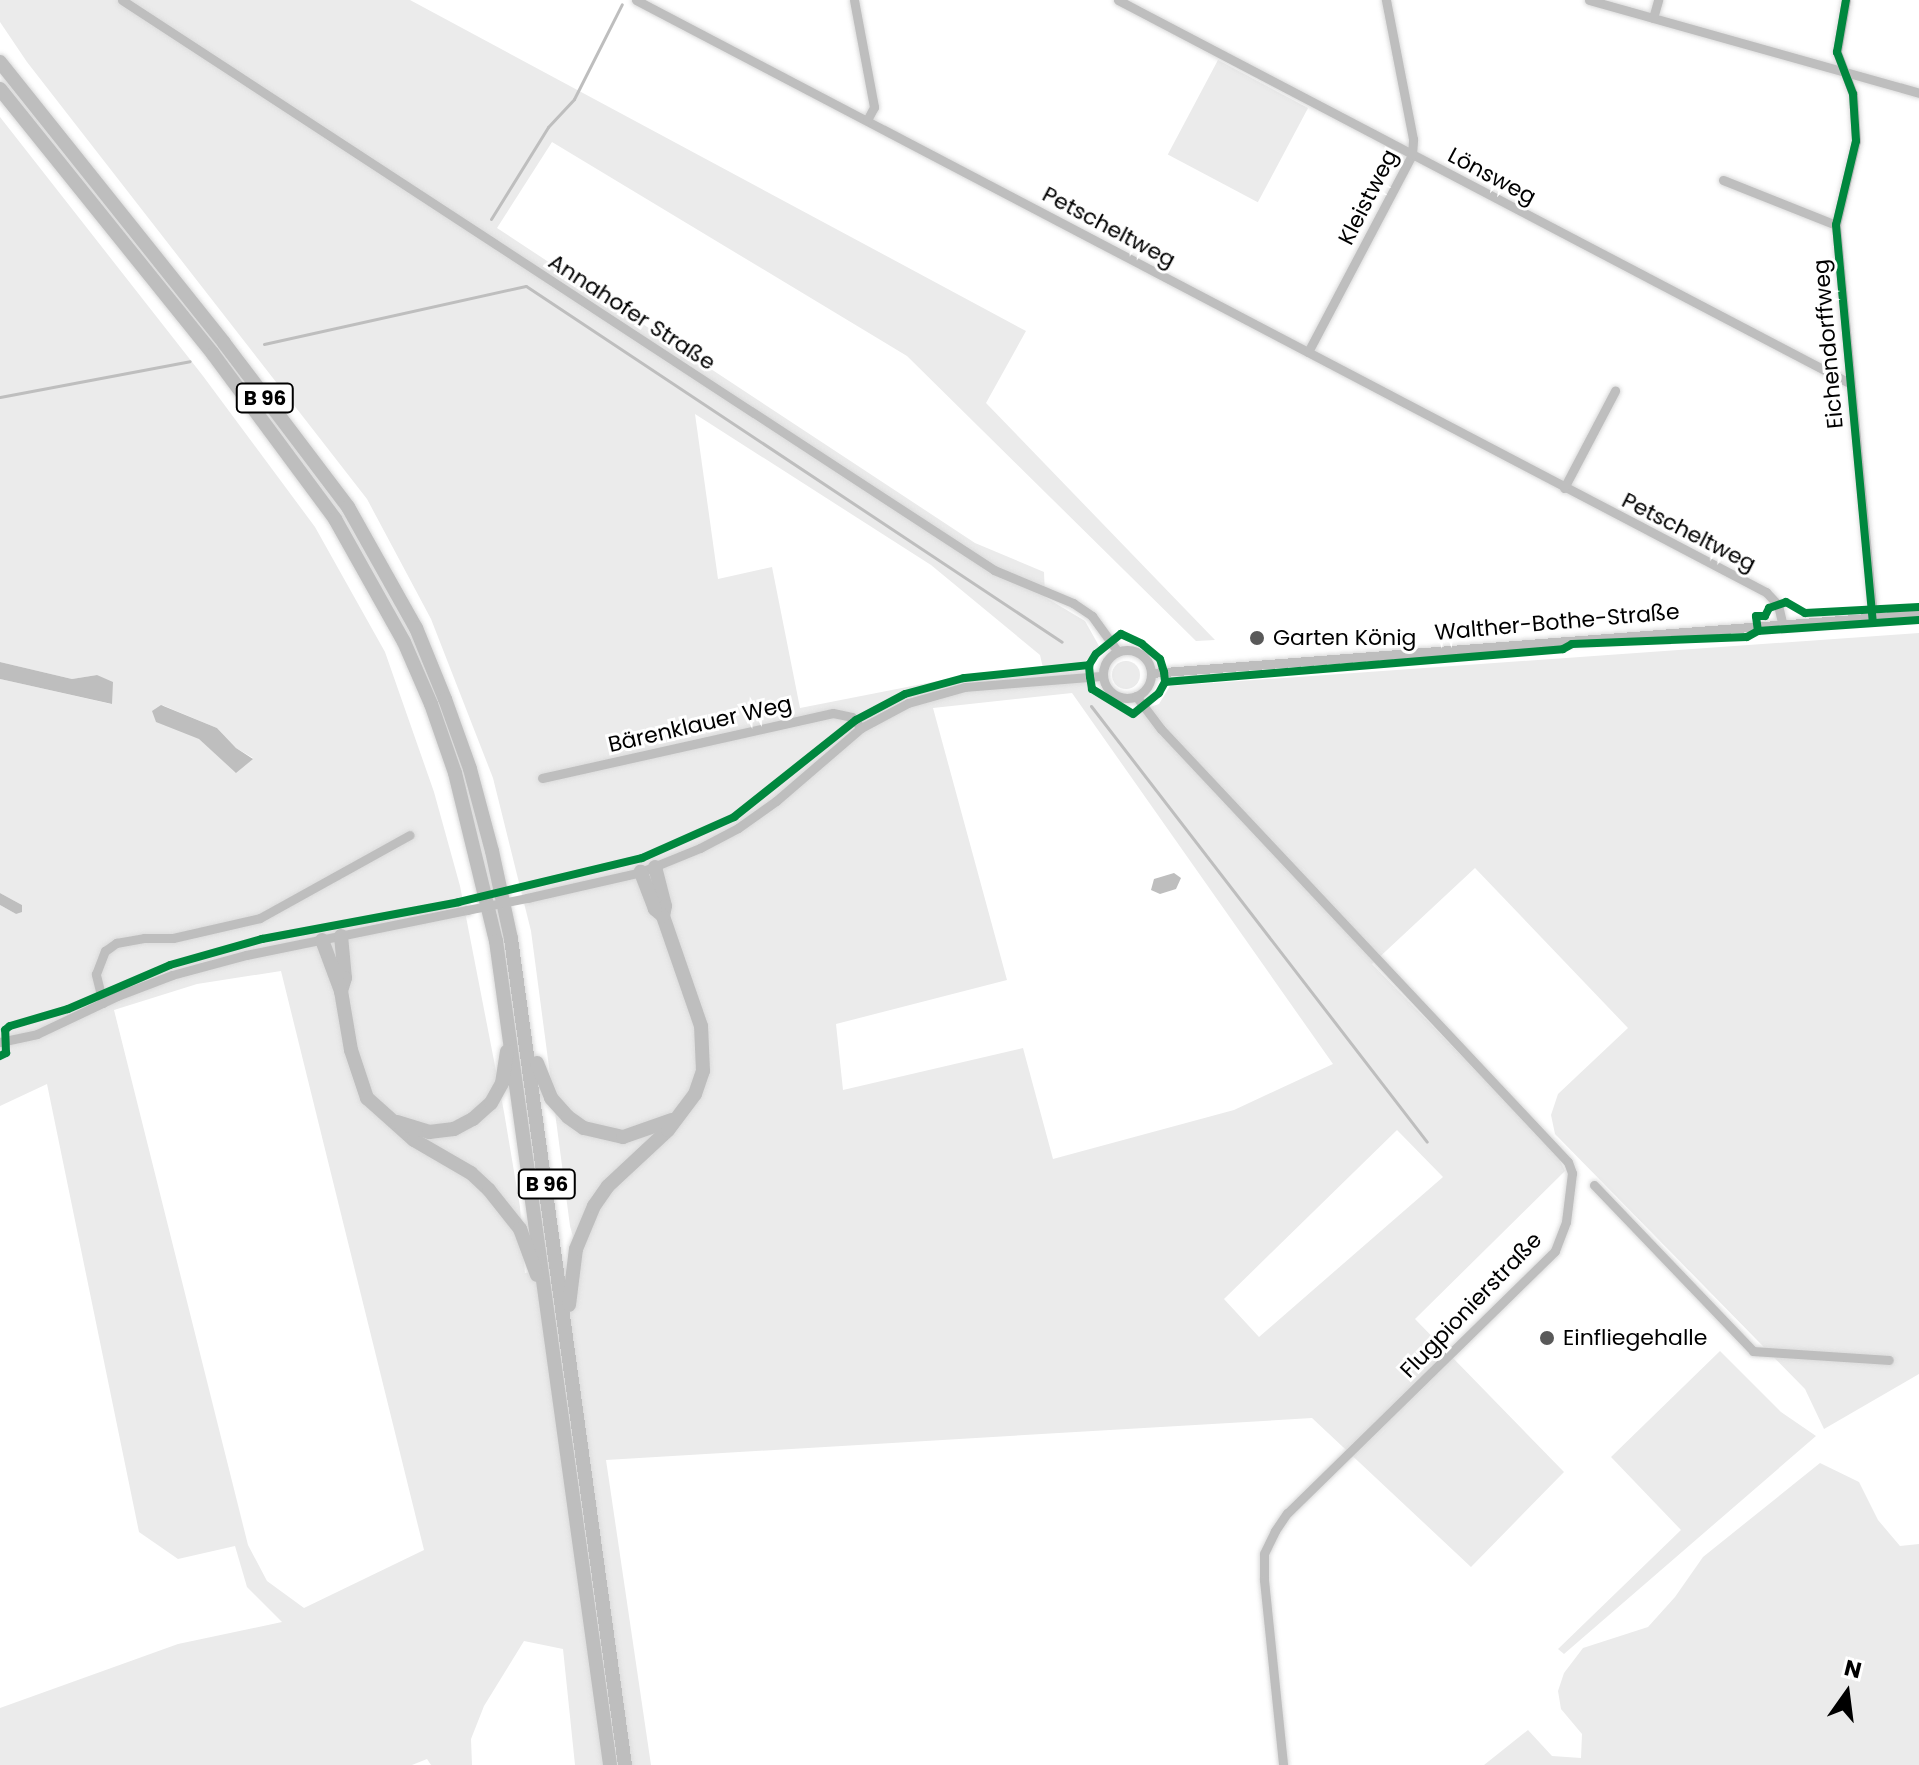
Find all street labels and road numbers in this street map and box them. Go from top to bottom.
street label: Lönsweg [1444,142,1540,210]
street label: Kleistweg [1333,145,1403,249]
street label: Petscheltweg [1038,181,1180,273]
street label: Annahofer Straße [544,248,720,376]
street label: Eichendorffweg [1807,258,1849,430]
road number: B 96 [235,382,295,414]
street label: Petscheltweg [1618,487,1760,577]
street label: Walther-Bothe-Straße [1433,598,1681,646]
street label: Bärenklauer Weg [606,690,794,758]
road number: B 96 [517,1168,577,1200]
street label: Flugpionierstraße [1395,1227,1547,1383]

